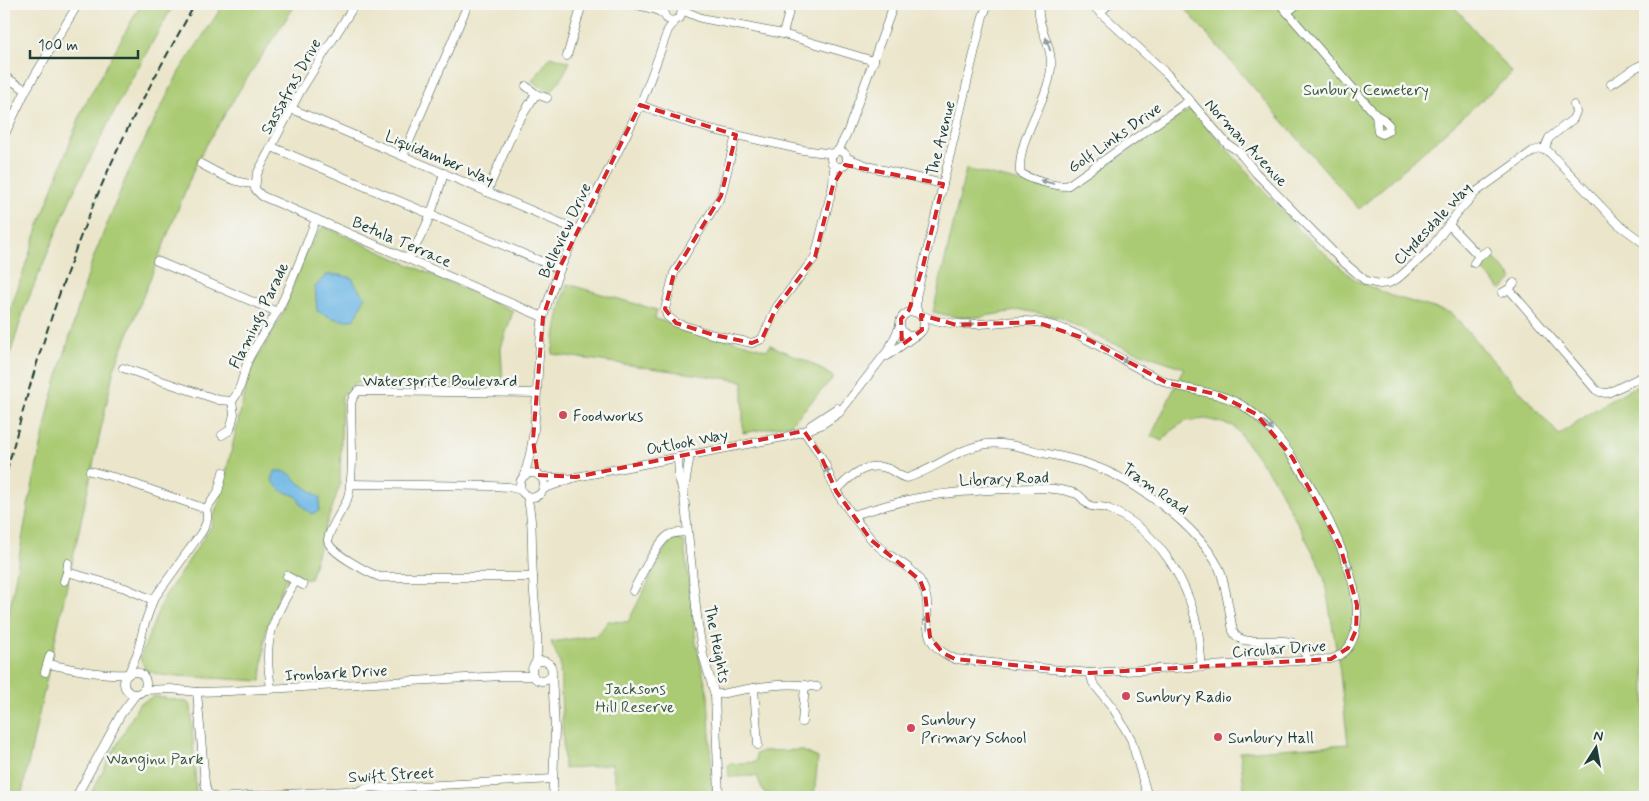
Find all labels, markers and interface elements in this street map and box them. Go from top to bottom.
scale bar [30,28,138,60]
street label: Sassafras Drive [256,35,326,139]
text: 100 m [38,36,78,56]
one-way arrow [1044,37,1051,52]
park label: Sunbury Cemetery [1303,80,1429,101]
street label: Norman Avenue [1200,94,1292,192]
street label: Golf Links Drive [1064,98,1166,178]
street label: The Avenue [922,99,961,178]
street label: Liquidamber Way [382,126,497,191]
one-way arrow [1039,178,1054,186]
street label: Clydesdale Way [1389,178,1477,270]
street label: Belleview Drive [534,180,597,282]
street label: Betula Terrace [349,212,454,273]
street label: Flamingo Parade [224,258,295,373]
one-way arrow [960,320,976,328]
one-way arrow [1116,354,1129,363]
street label: Watersprite Boulevard [363,371,517,392]
place label: Foodworks [573,406,643,427]
marker: Foodworks [557,409,569,421]
one-way arrow [1262,419,1274,431]
street label: Outlook Way [645,424,730,461]
street label: Tram Road [1118,458,1193,520]
one-way arrow [824,466,832,480]
street label: Library Road [959,467,1049,492]
one-way arrow [1344,559,1352,574]
street label: The Heights [699,603,734,685]
one-way arrow [923,615,931,631]
street label: Circular Drive [1231,636,1327,663]
street label: Ironbark Drive [284,660,388,687]
park label: Jacksons Hill Reserve [595,679,675,718]
place label: Sunbury Radio [1136,687,1232,708]
marker: Sunbury Radio [1120,690,1132,702]
place label: Sunbury Primary School [921,710,1027,749]
marker: Sunbury Primary School [905,722,917,734]
north arrow [1572,724,1622,774]
text: N [1592,726,1605,746]
place label: Sunbury Hall [1228,728,1314,749]
marker: Sunbury Hall [1212,731,1224,743]
park label: Wanginu Park [106,749,204,771]
street label: Swift Street [348,763,435,788]

